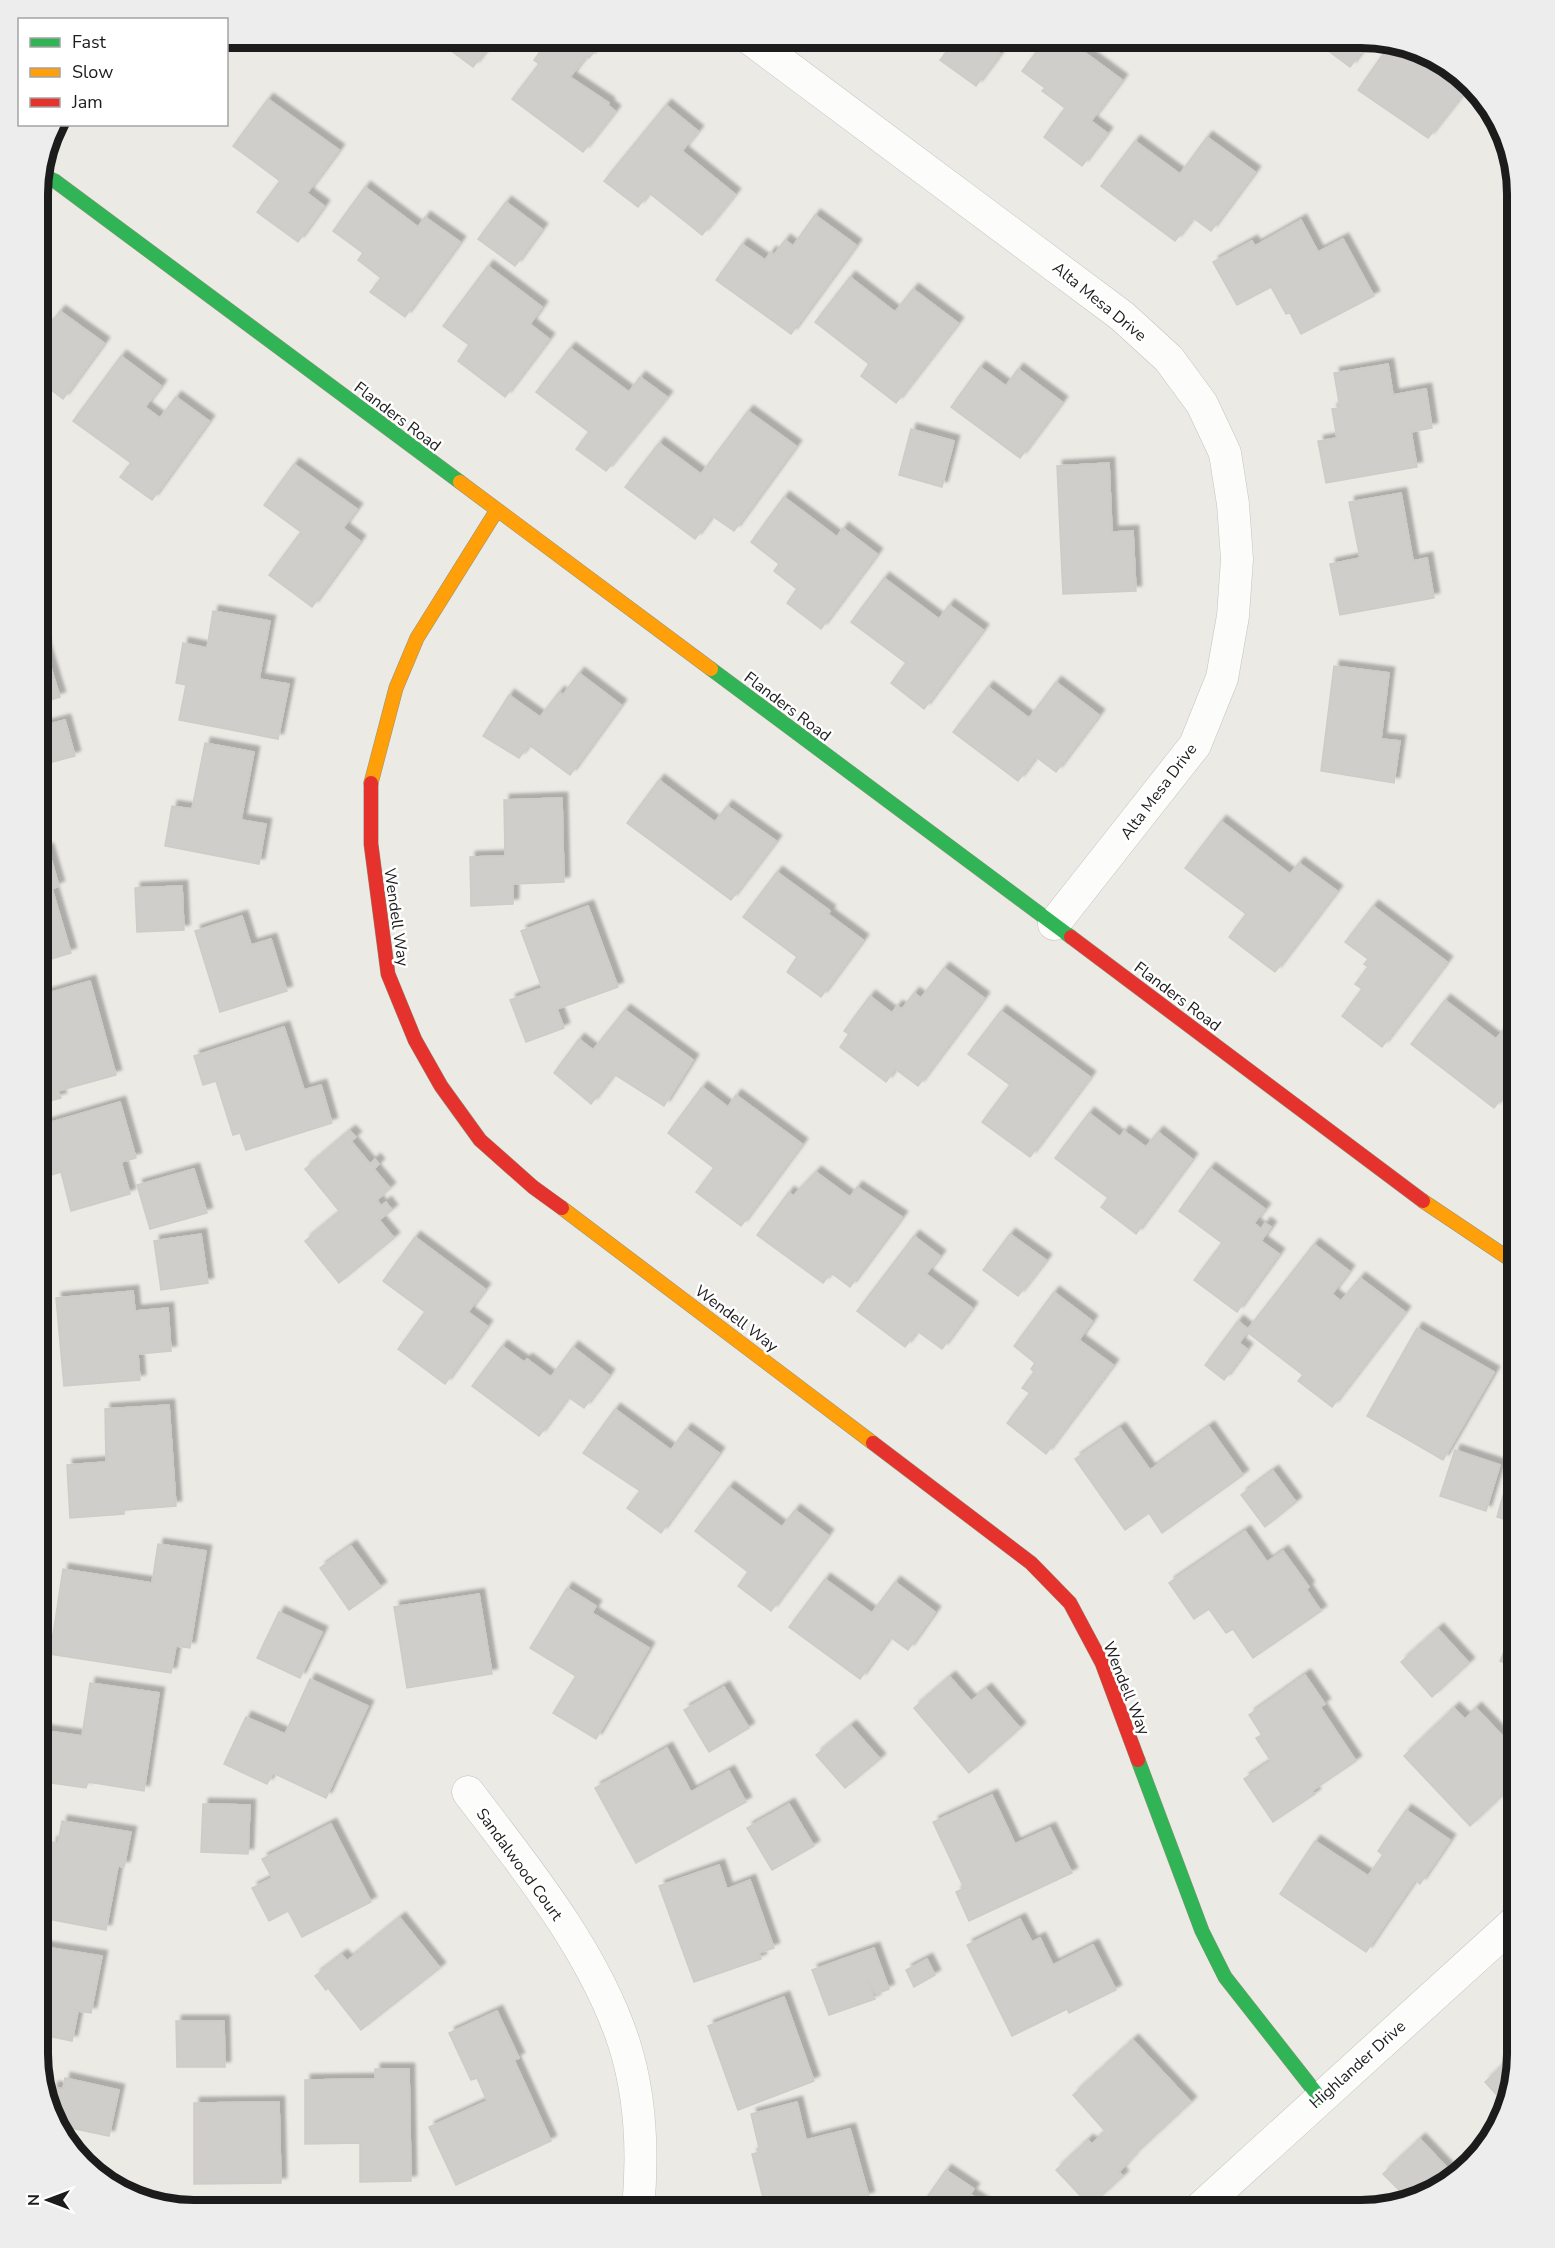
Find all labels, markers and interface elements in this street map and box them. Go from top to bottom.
legend [18,18,228,126]
text: Fast [72,30,107,54]
text: Slow [72,60,113,84]
text: Jam [71,90,103,114]
street label: Alta Mesa Drive [1048,257,1151,346]
street label: Flanders Road [349,377,445,457]
street label: Flanders Road [739,667,835,747]
street label: Alta Mesa Drive [1115,739,1202,844]
street label: Wendell Way [378,867,414,968]
street label: Flanders Road [1129,957,1225,1037]
street label: Wendell Way [690,1280,783,1358]
street label: Wendell Way [1097,1638,1155,1739]
street label: Sandalwood Court [471,1804,568,1926]
street label: Highlander Drive [1305,2016,1410,2114]
north arrow [18,2170,78,2230]
text: N [23,2194,45,2206]

